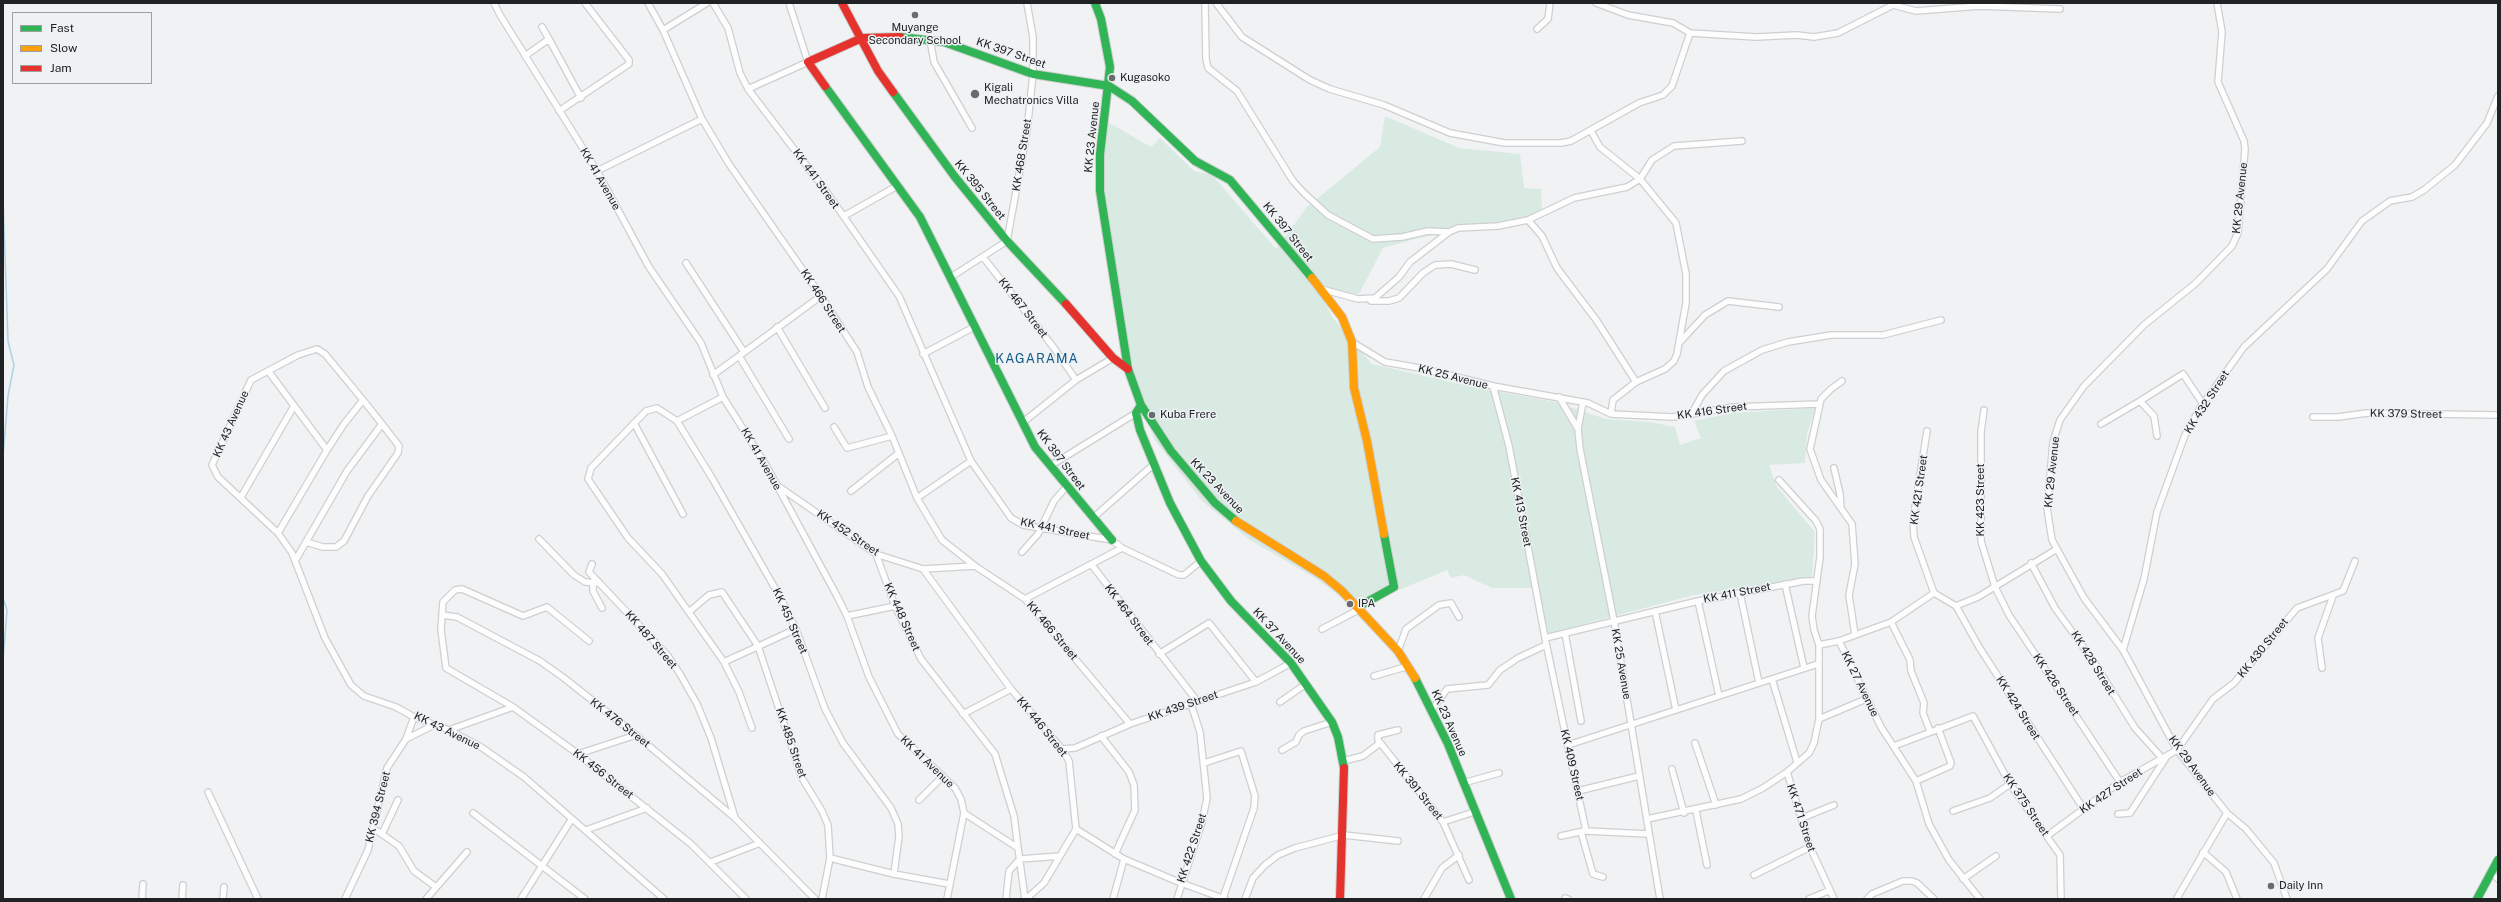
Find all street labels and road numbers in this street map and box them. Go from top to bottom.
street label: KK 397 Street [975,35,1047,71]
street label: KK 23 Avenue [1082,101,1102,173]
street label: KK 468 Street [1010,118,1034,192]
street label: KK 41 Avenue [577,146,623,212]
street label: KK 441 Street [790,146,842,212]
street label: KK 395 Street [952,157,1008,223]
street label: KK 29 Avenue [2230,162,2250,234]
street label: KK 397 Street [1260,200,1316,264]
street label: KK 466 Street [798,267,848,335]
street label: KK 467 Street [995,275,1051,341]
street label: KK 25 Avenue [1417,362,1489,392]
street label: KK 432 Street [2182,368,2232,436]
street label: KK 43 Avenue [210,388,252,460]
street label: KK 416 Street [1676,400,1748,422]
street label: KK 379 Street [2370,407,2442,421]
street label: KK 41 Avenue [738,426,784,492]
street label: KK 397 Street [1034,427,1088,493]
street label: KK 29 Avenue [2042,436,2062,508]
street label: KK 421 Street [1908,454,1930,526]
street label: KK 23 Avenue [1187,456,1247,516]
street label: KK 423 Street [1974,464,1988,536]
street label: KK 413 Street [1508,476,1534,548]
street label: KK 452 Street [814,507,882,559]
street label: KK 441 Street [1019,515,1091,543]
street label: KK 411 Street [1702,580,1772,606]
street label: KK 448 Street [881,581,923,653]
street label: KK 464 Street [1102,582,1156,648]
street label: KK 451 Street [770,586,810,656]
street label: KK 466 Street [1023,599,1081,663]
street label: KK 37 Avenue [1250,605,1308,667]
street label: KK 487 Street [622,608,680,672]
street label: KK 430 Street [2235,615,2291,681]
street label: KK 25 Avenue [1608,628,1634,700]
street label: KK 428 Street [2068,629,2118,697]
street label: KK 27 Avenue [1838,649,1882,719]
street label: KK 426 Street [2030,651,2082,719]
street label: KK 424 Street [1993,674,2043,742]
street label: KK 439 Street [1146,688,1220,724]
street label: KK 23 Avenue [1428,688,1470,758]
street label: KK 446 Street [1014,694,1070,760]
street label: KK 476 Street [587,695,653,751]
street label: KK 485 Street [773,706,809,780]
street label: KK 43 Avenue [412,709,482,753]
street label: KK 409 Street [1557,728,1587,802]
street label: KK 41 Avenue [897,733,957,791]
street label: KK 29 Avenue [2166,733,2218,799]
street label: KK 456 Street [570,746,636,802]
street label: KK 391 Street [1391,759,1445,823]
street label: KK 427 Street [2077,765,2145,817]
street label: KK 394 Street [363,770,393,844]
street label: KK 375 Street [2000,771,2052,839]
street label: KK 471 Street [1784,782,1818,854]
street label: KK 422 Street [1175,811,1209,885]

